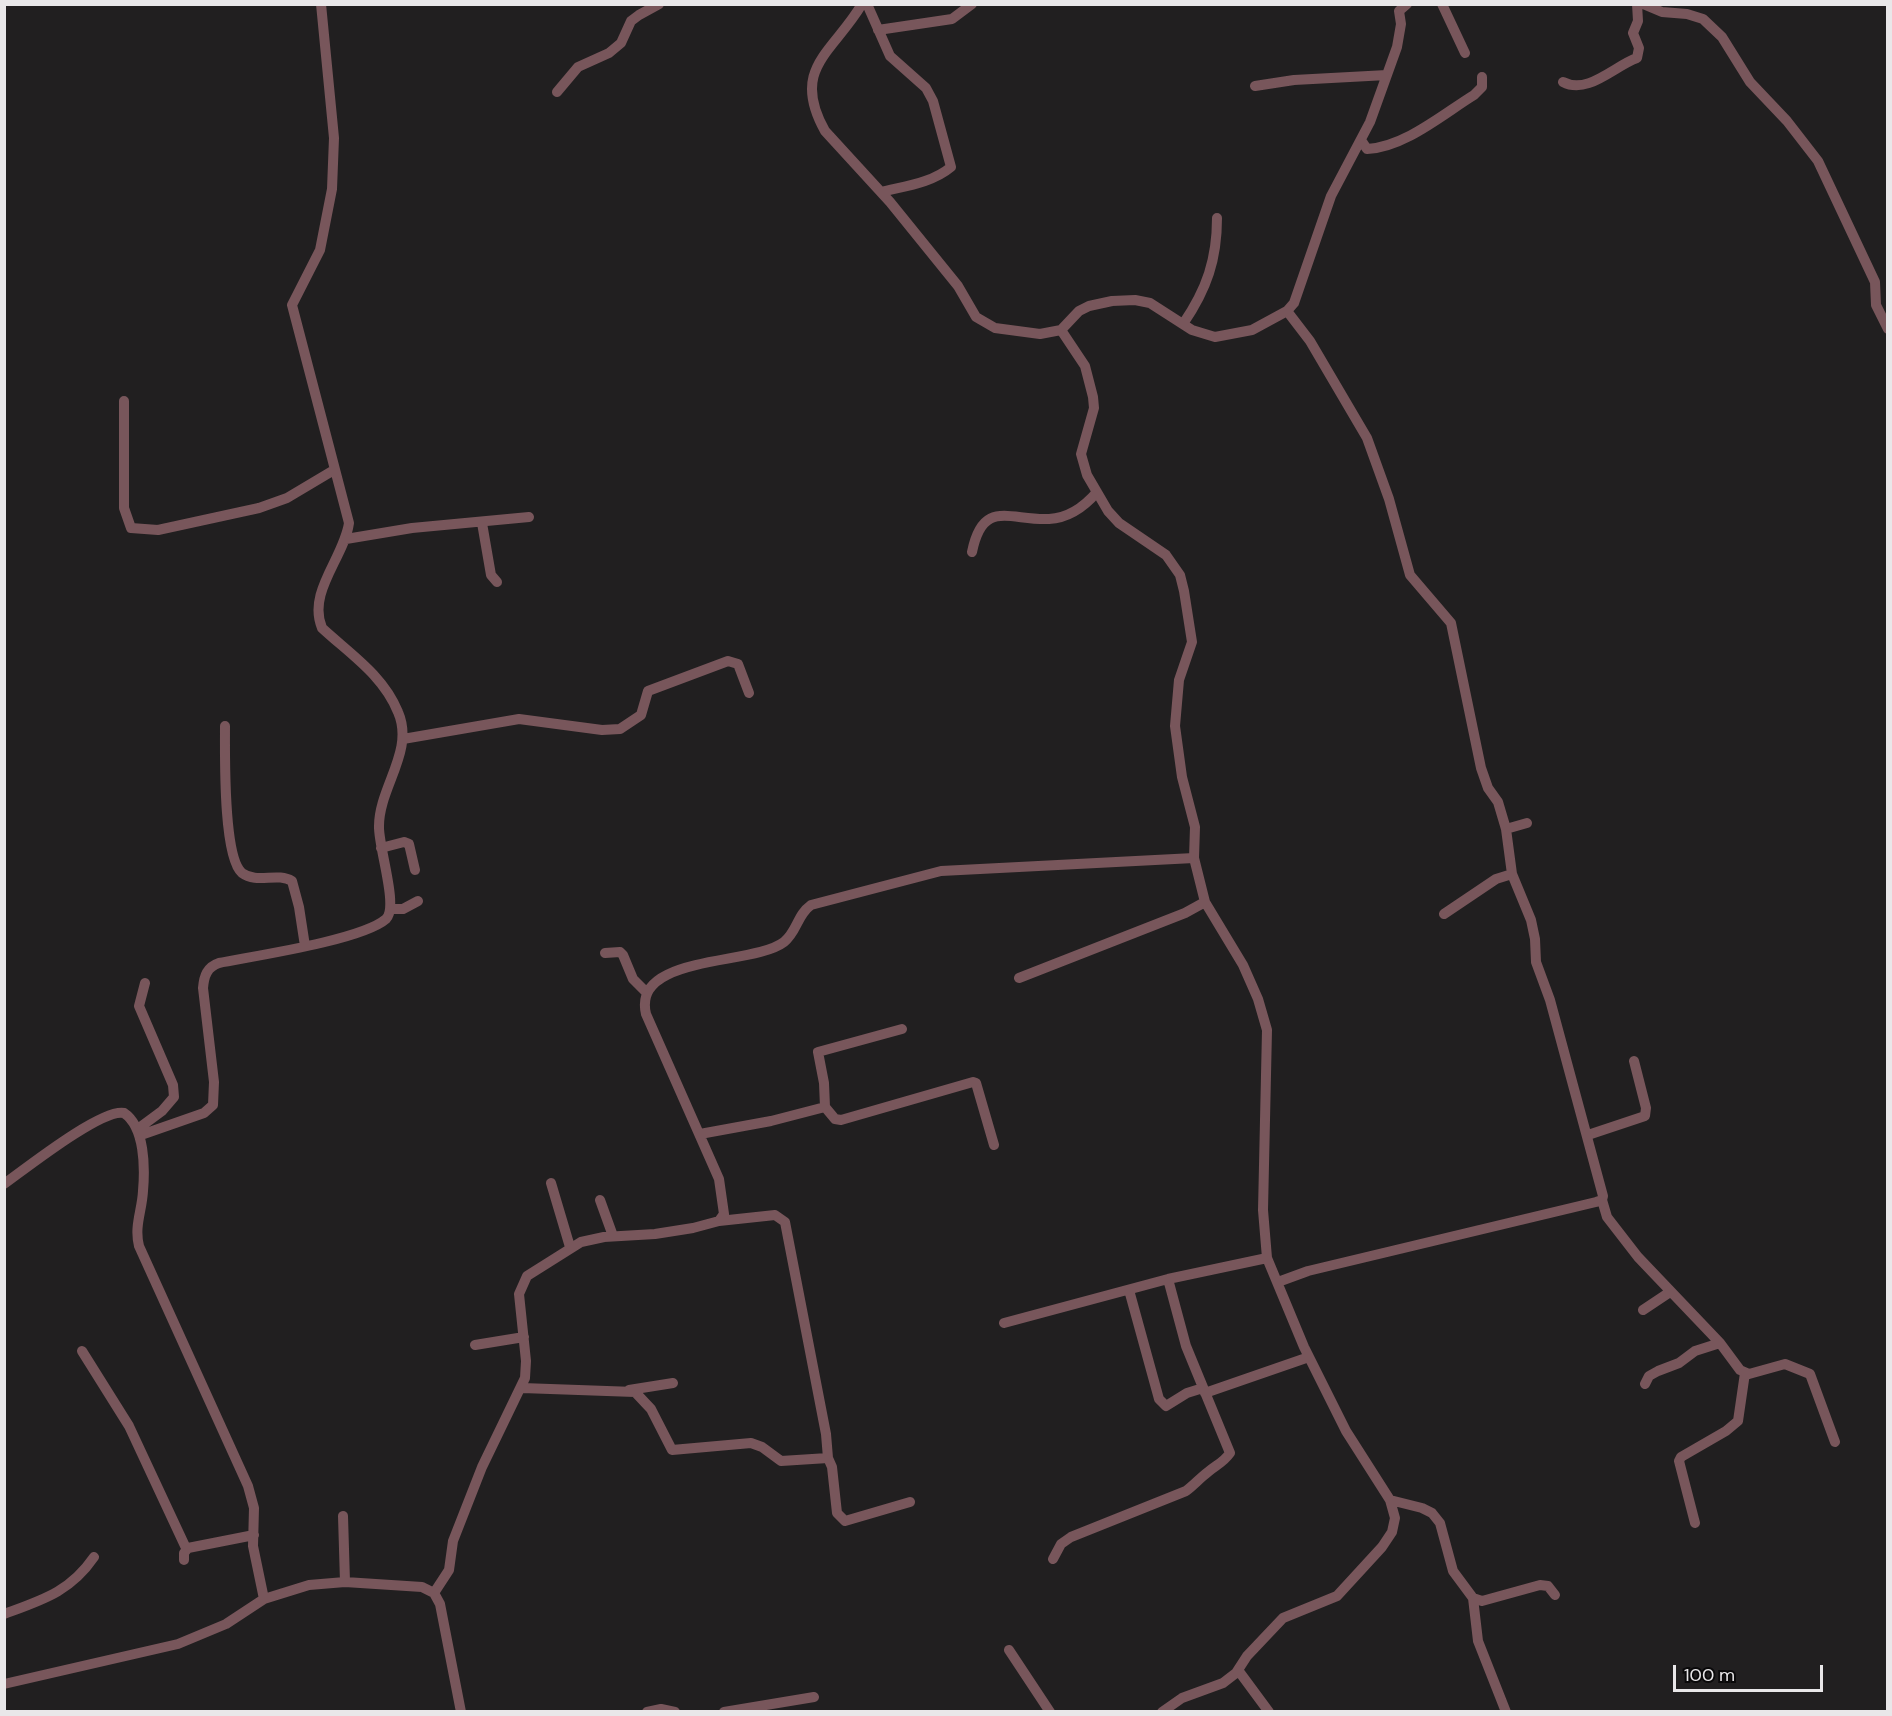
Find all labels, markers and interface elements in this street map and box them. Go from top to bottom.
scale bar [1676,1653,1826,1691]
text: 100 m [1684,1663,1735,1687]

